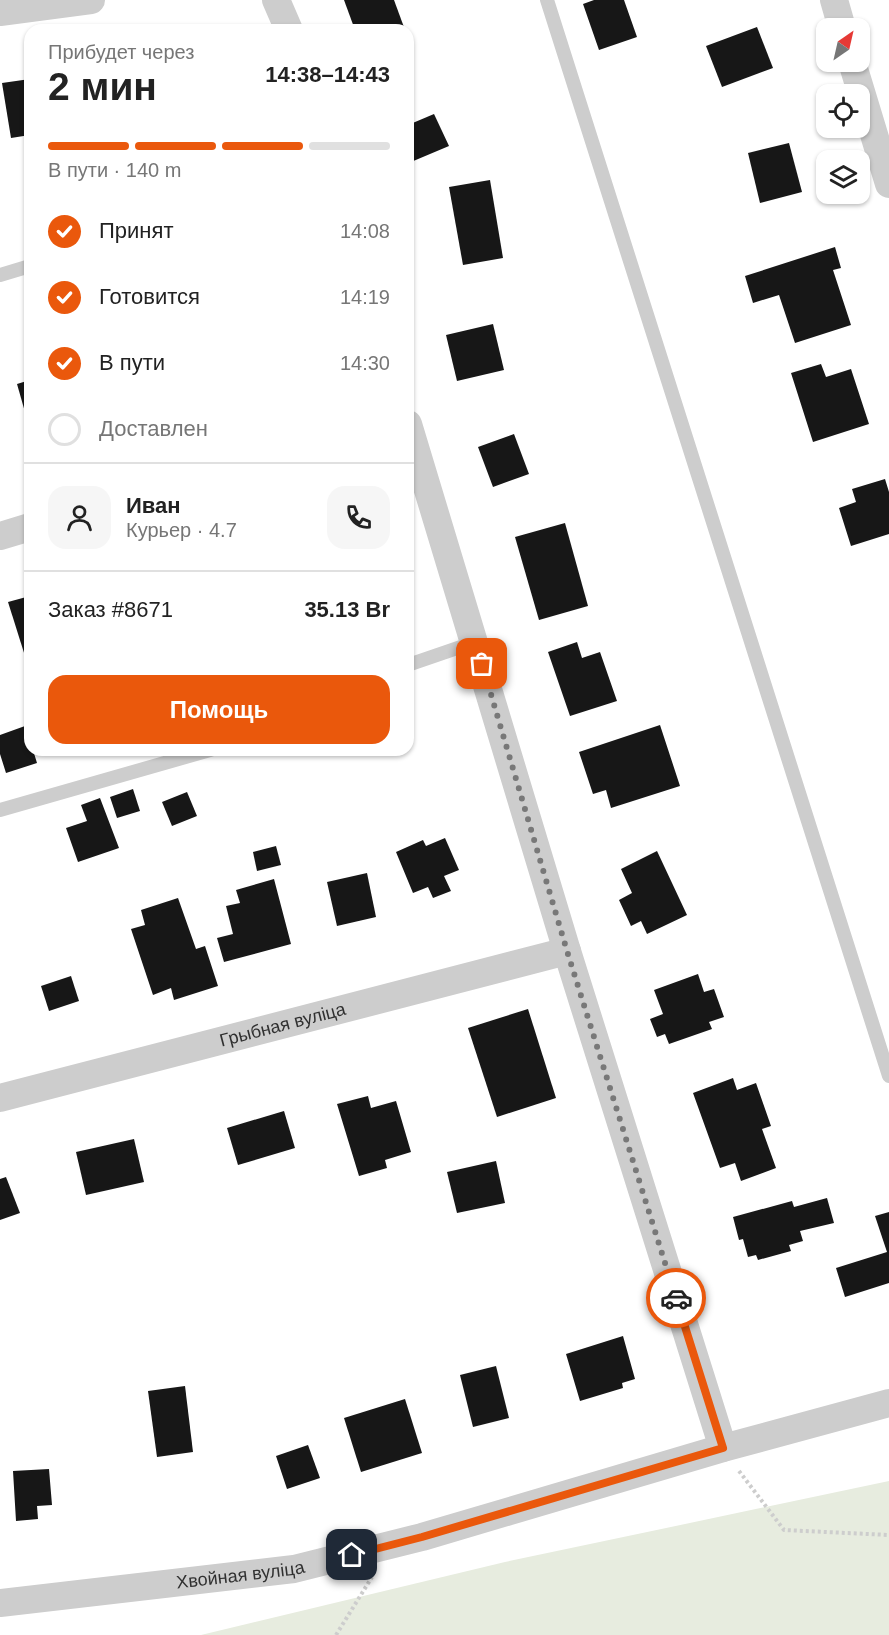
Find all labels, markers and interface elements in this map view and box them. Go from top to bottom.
north arrow [816,18,870,72]
map controls [816,18,870,204]
text: Прибудет через [48,41,194,63]
text: 14:38–14:43 [265,62,390,87]
text: 2 мин [48,65,157,108]
button: locate [816,84,870,138]
button: layers [816,150,870,204]
text: В пути · 140 m [48,159,181,181]
icon: check [48,215,81,248]
text: Принят [99,218,173,243]
text: 14:08 [340,220,390,242]
icon: check [48,281,81,314]
text: Готовится [99,284,200,309]
text: 14:19 [340,286,390,308]
icon: check [48,347,81,380]
text: В пути [99,350,165,375]
text: 14:30 [340,352,390,374]
text: Доставлен [99,416,208,441]
button: person [48,486,111,549]
button: phone [327,486,390,549]
text: Иван [126,493,181,518]
text: Курьер · 4.7 [126,519,237,541]
text: Заказ #8671 [48,597,173,622]
text: 35.13 Br [304,597,390,622]
pin [456,638,507,689]
icon: bag [465,647,498,680]
button: Помощь [48,675,390,744]
street label: Грыбная вуліца [218,999,349,1051]
courier [646,1268,706,1328]
icon: car [660,1282,693,1315]
pin [326,1529,377,1580]
icon: home [335,1538,368,1571]
street label: Хвойная вуліца [175,1557,308,1593]

